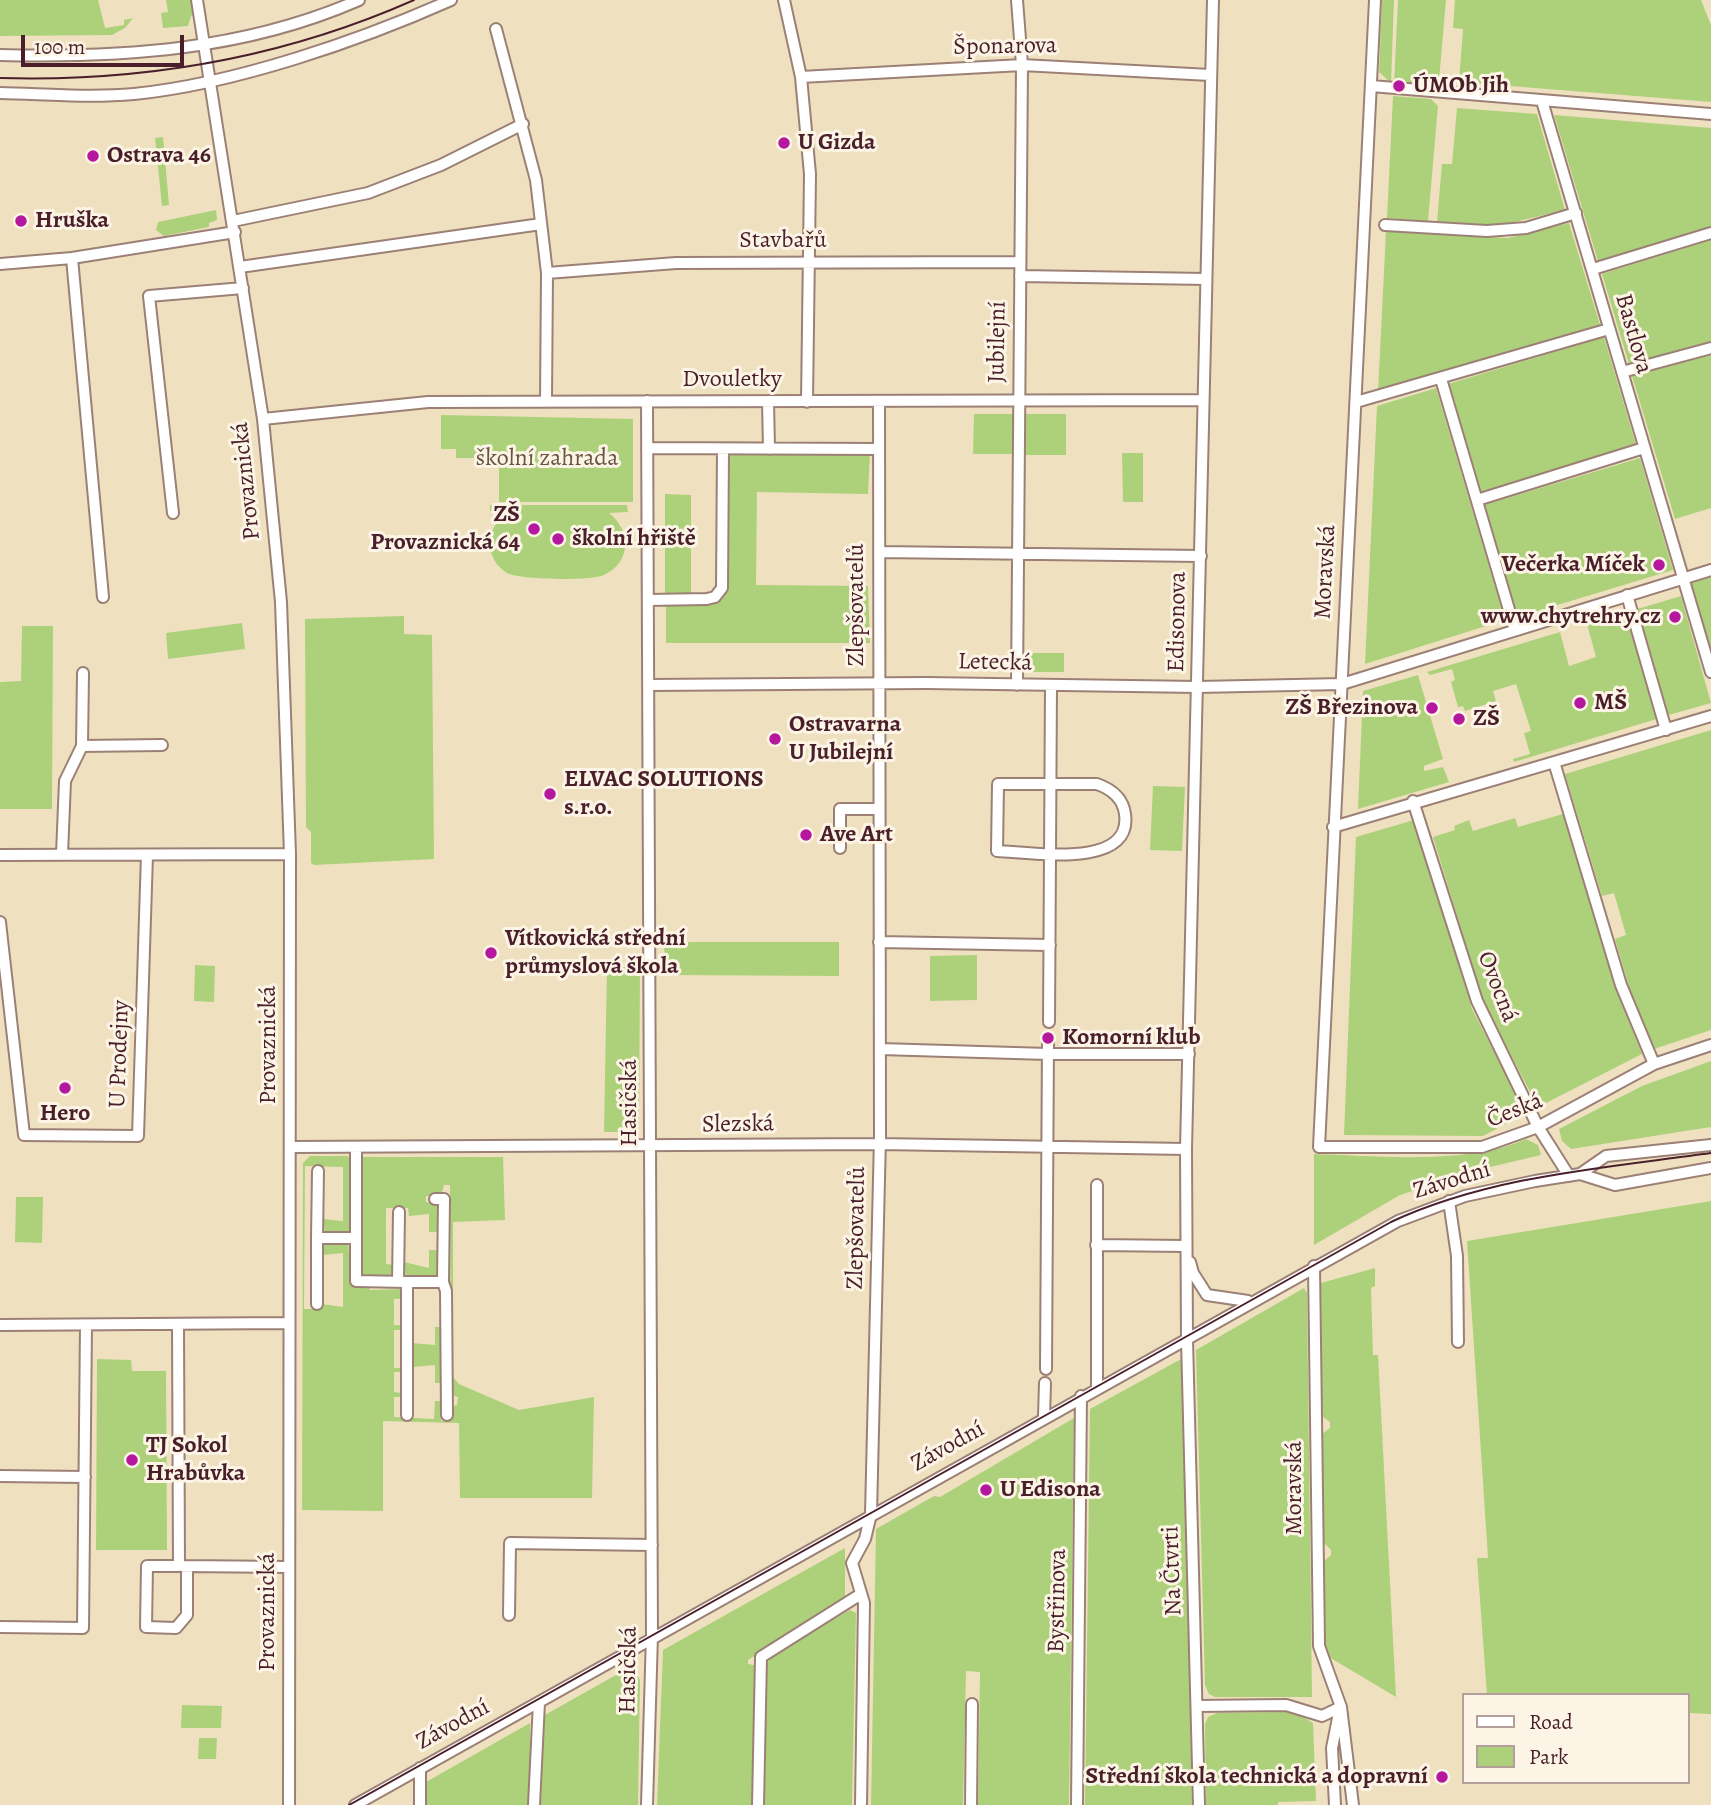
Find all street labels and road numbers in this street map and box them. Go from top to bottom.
street label: Šponarova [953,32,1057,62]
street label: Stavbařů [739,227,827,255]
street label: Bastlova [1608,291,1658,377]
street label: Jubilejní [983,301,1013,383]
street label: Dvouletky [682,366,782,394]
street label: Provaznická [226,420,268,542]
street label: Moravská [1309,524,1343,620]
street label: Zlepšovatelů [843,543,871,667]
street label: Edisonova [1163,571,1193,673]
street label: Letecká [958,648,1032,678]
street label: Ovocná [1470,947,1524,1027]
street label: Provaznická [255,986,283,1104]
street label: U Prodejny [104,1000,136,1108]
street label: Hasičská [616,1059,644,1147]
street label: Česká [1483,1087,1547,1135]
street label: Slezská [702,1110,774,1140]
street label: Závodní [1410,1156,1494,1206]
street label: Zlepšovatelů [842,1166,872,1290]
street label: Závodní [906,1415,990,1479]
street label: Moravská [1281,1441,1309,1535]
street label: Na Čtvrti [1157,1525,1189,1617]
street label: Bystřinova [1043,1548,1073,1654]
street label: Provaznická [254,1553,282,1671]
street label: Hasičská [614,1626,644,1714]
street label: Závodní [411,1693,495,1757]

